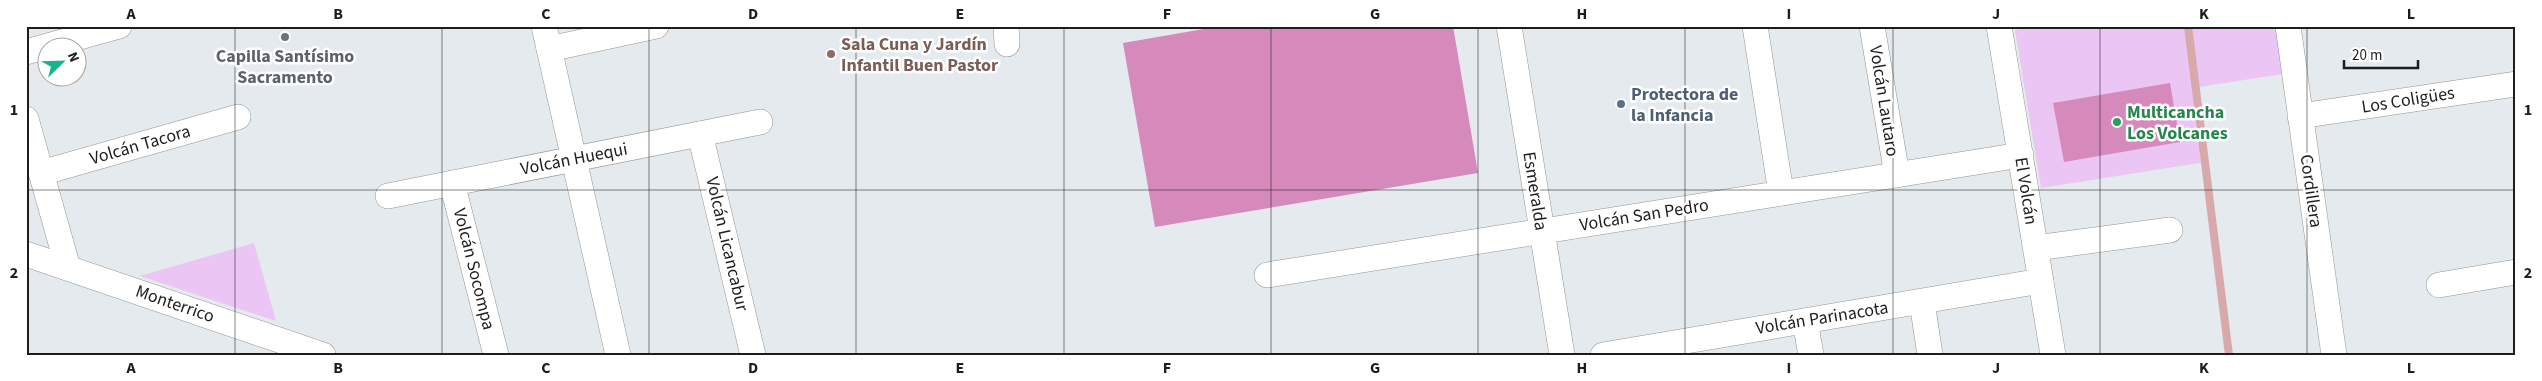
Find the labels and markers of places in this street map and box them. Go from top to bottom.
marker: Capilla Santísimo Sacramento [279,31,291,43]
place label: Sala Cuna y Jardín Infantil Buen Pastor [841,32,999,78]
place label: Capilla Santísimo Sacramento [216,44,354,90]
marker: Sala Cuna y Jardín Infantil Buen Pastor [825,48,837,60]
place label: Protectora de la Infancia [1631,82,1738,128]
marker: Protectora de la Infancia [1615,98,1627,110]
place label: Multicancha Los Volcanes [2127,100,2228,146]
marker: Multicancha Los Volcanes [2111,116,2123,128]

